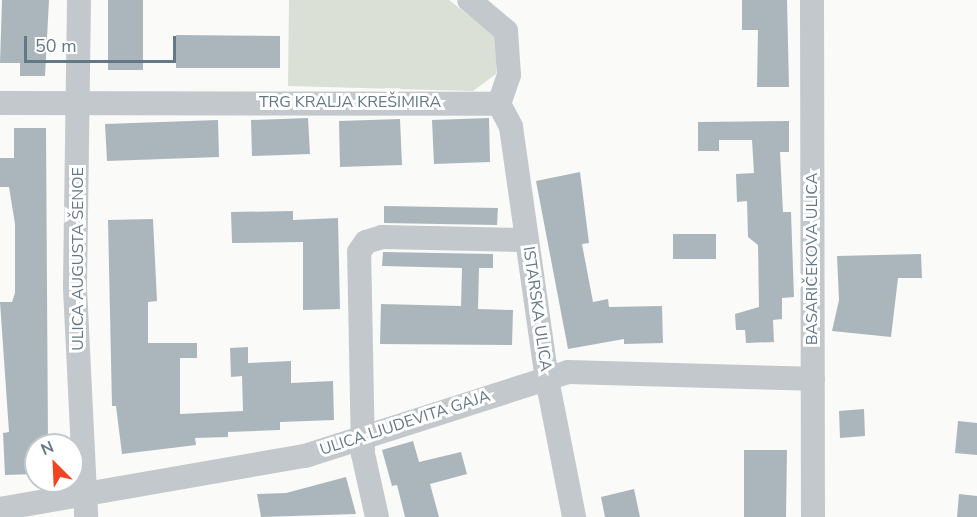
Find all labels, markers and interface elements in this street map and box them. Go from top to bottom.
scale bar [27,24,178,62]
text: 50 m [35,34,77,58]
street label: TRG KRALJA KREŠIMIRA [259,92,441,112]
street label: ULICA AUGUSTA ŠENOE [68,167,88,351]
street label: BASARIČEKOVA ULICA [802,173,822,345]
street label: ISTARSKA ULICA [519,245,555,373]
street label: ULICA LJUDEVITA GAJA [318,386,492,460]
north arrow [24,433,84,493]
text: N [38,436,57,461]

